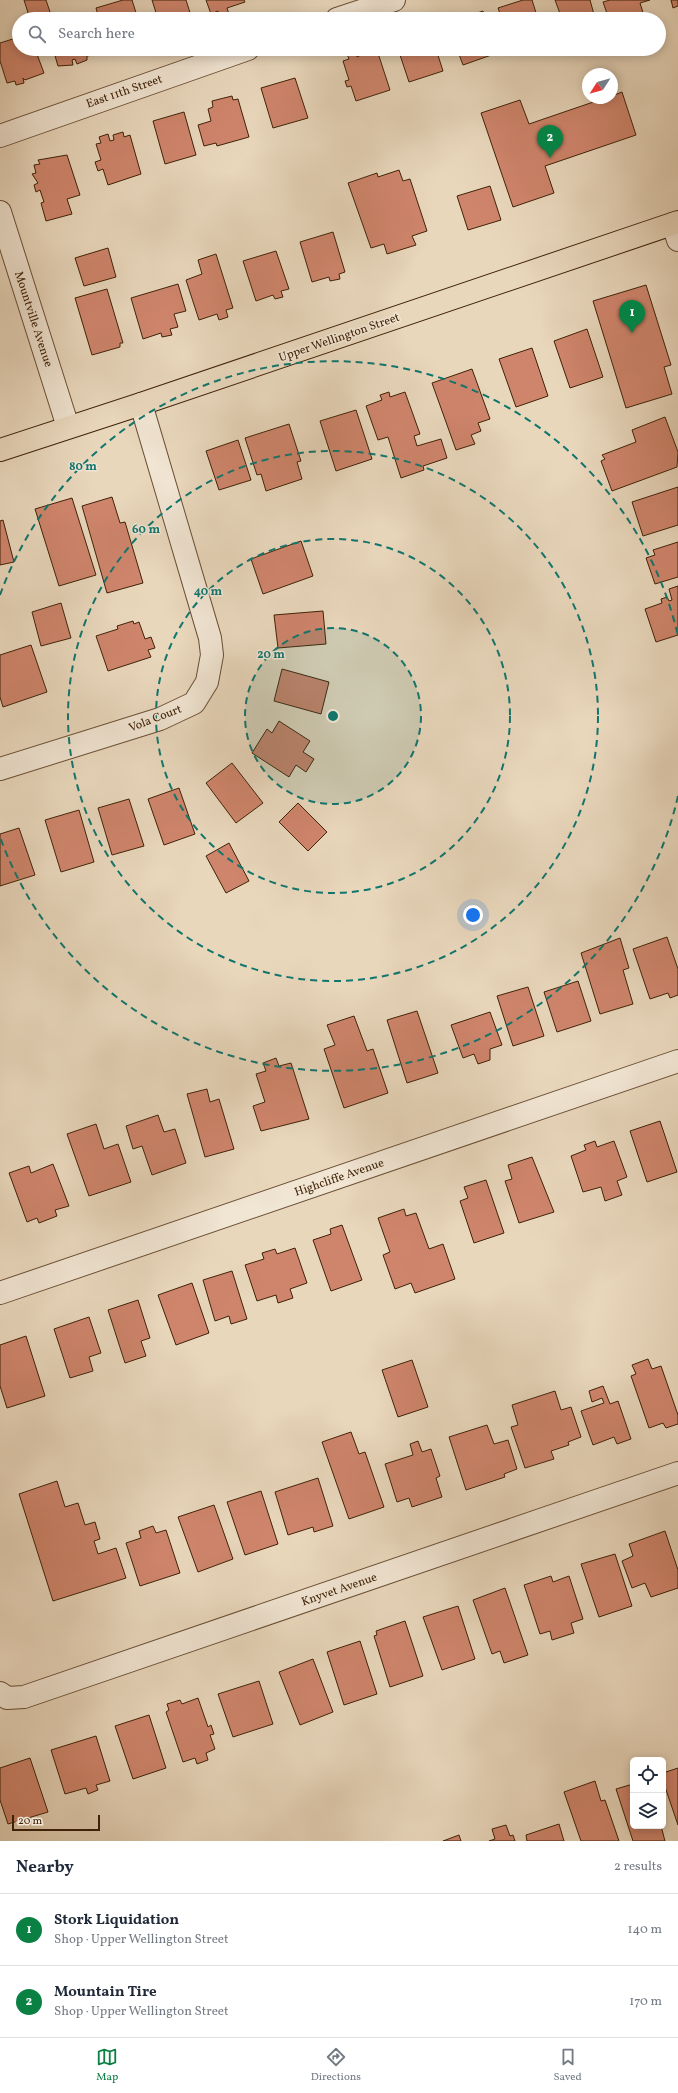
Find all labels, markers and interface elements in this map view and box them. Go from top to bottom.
search box [12,12,666,56]
icon: search [26,23,48,45]
text: Search here [58,24,135,45]
north arrow [582,68,618,104]
street label: East 11th Street [84,71,164,112]
pin: 2 [537,125,563,158]
street label: Mountville Avenue [10,269,56,370]
pin: 1 [619,300,645,333]
street label: Upper Wellington Street [277,310,402,366]
text: 80 m [69,459,97,475]
text: 60 m [132,522,160,538]
text: 40 m [194,584,223,600]
text: 20 m [257,647,285,663]
street label: Vola Court [127,702,184,736]
centre of rings [326,709,340,723]
your location [463,905,483,925]
street label: Highcliffe Avenue [293,1155,386,1201]
street label: Knyvet Avenue [299,1569,380,1610]
map controls [630,1757,666,1829]
button: locate [630,1757,666,1793]
button: layers [630,1793,666,1829]
scale bar [12,1813,100,1832]
text: 20 m [18,1814,42,1829]
text: Nearby [16,1856,74,1879]
text: 2 results [614,1858,662,1876]
text: Stork Liquidation [54,1910,179,1931]
text: 1 [26,1921,32,1939]
text: 140 m [628,1921,662,1939]
text: Shop · Upper Wellington Street [54,1931,229,1949]
text: Mountain Tire [54,1982,157,2003]
text: 2 [26,1993,32,2011]
text: 170 m [629,1993,662,2011]
text: Shop · Upper Wellington Street [54,2003,229,2021]
tab: Map [96,2046,118,2085]
tab: Directions [311,2046,361,2085]
tab: Saved [553,2046,582,2085]

